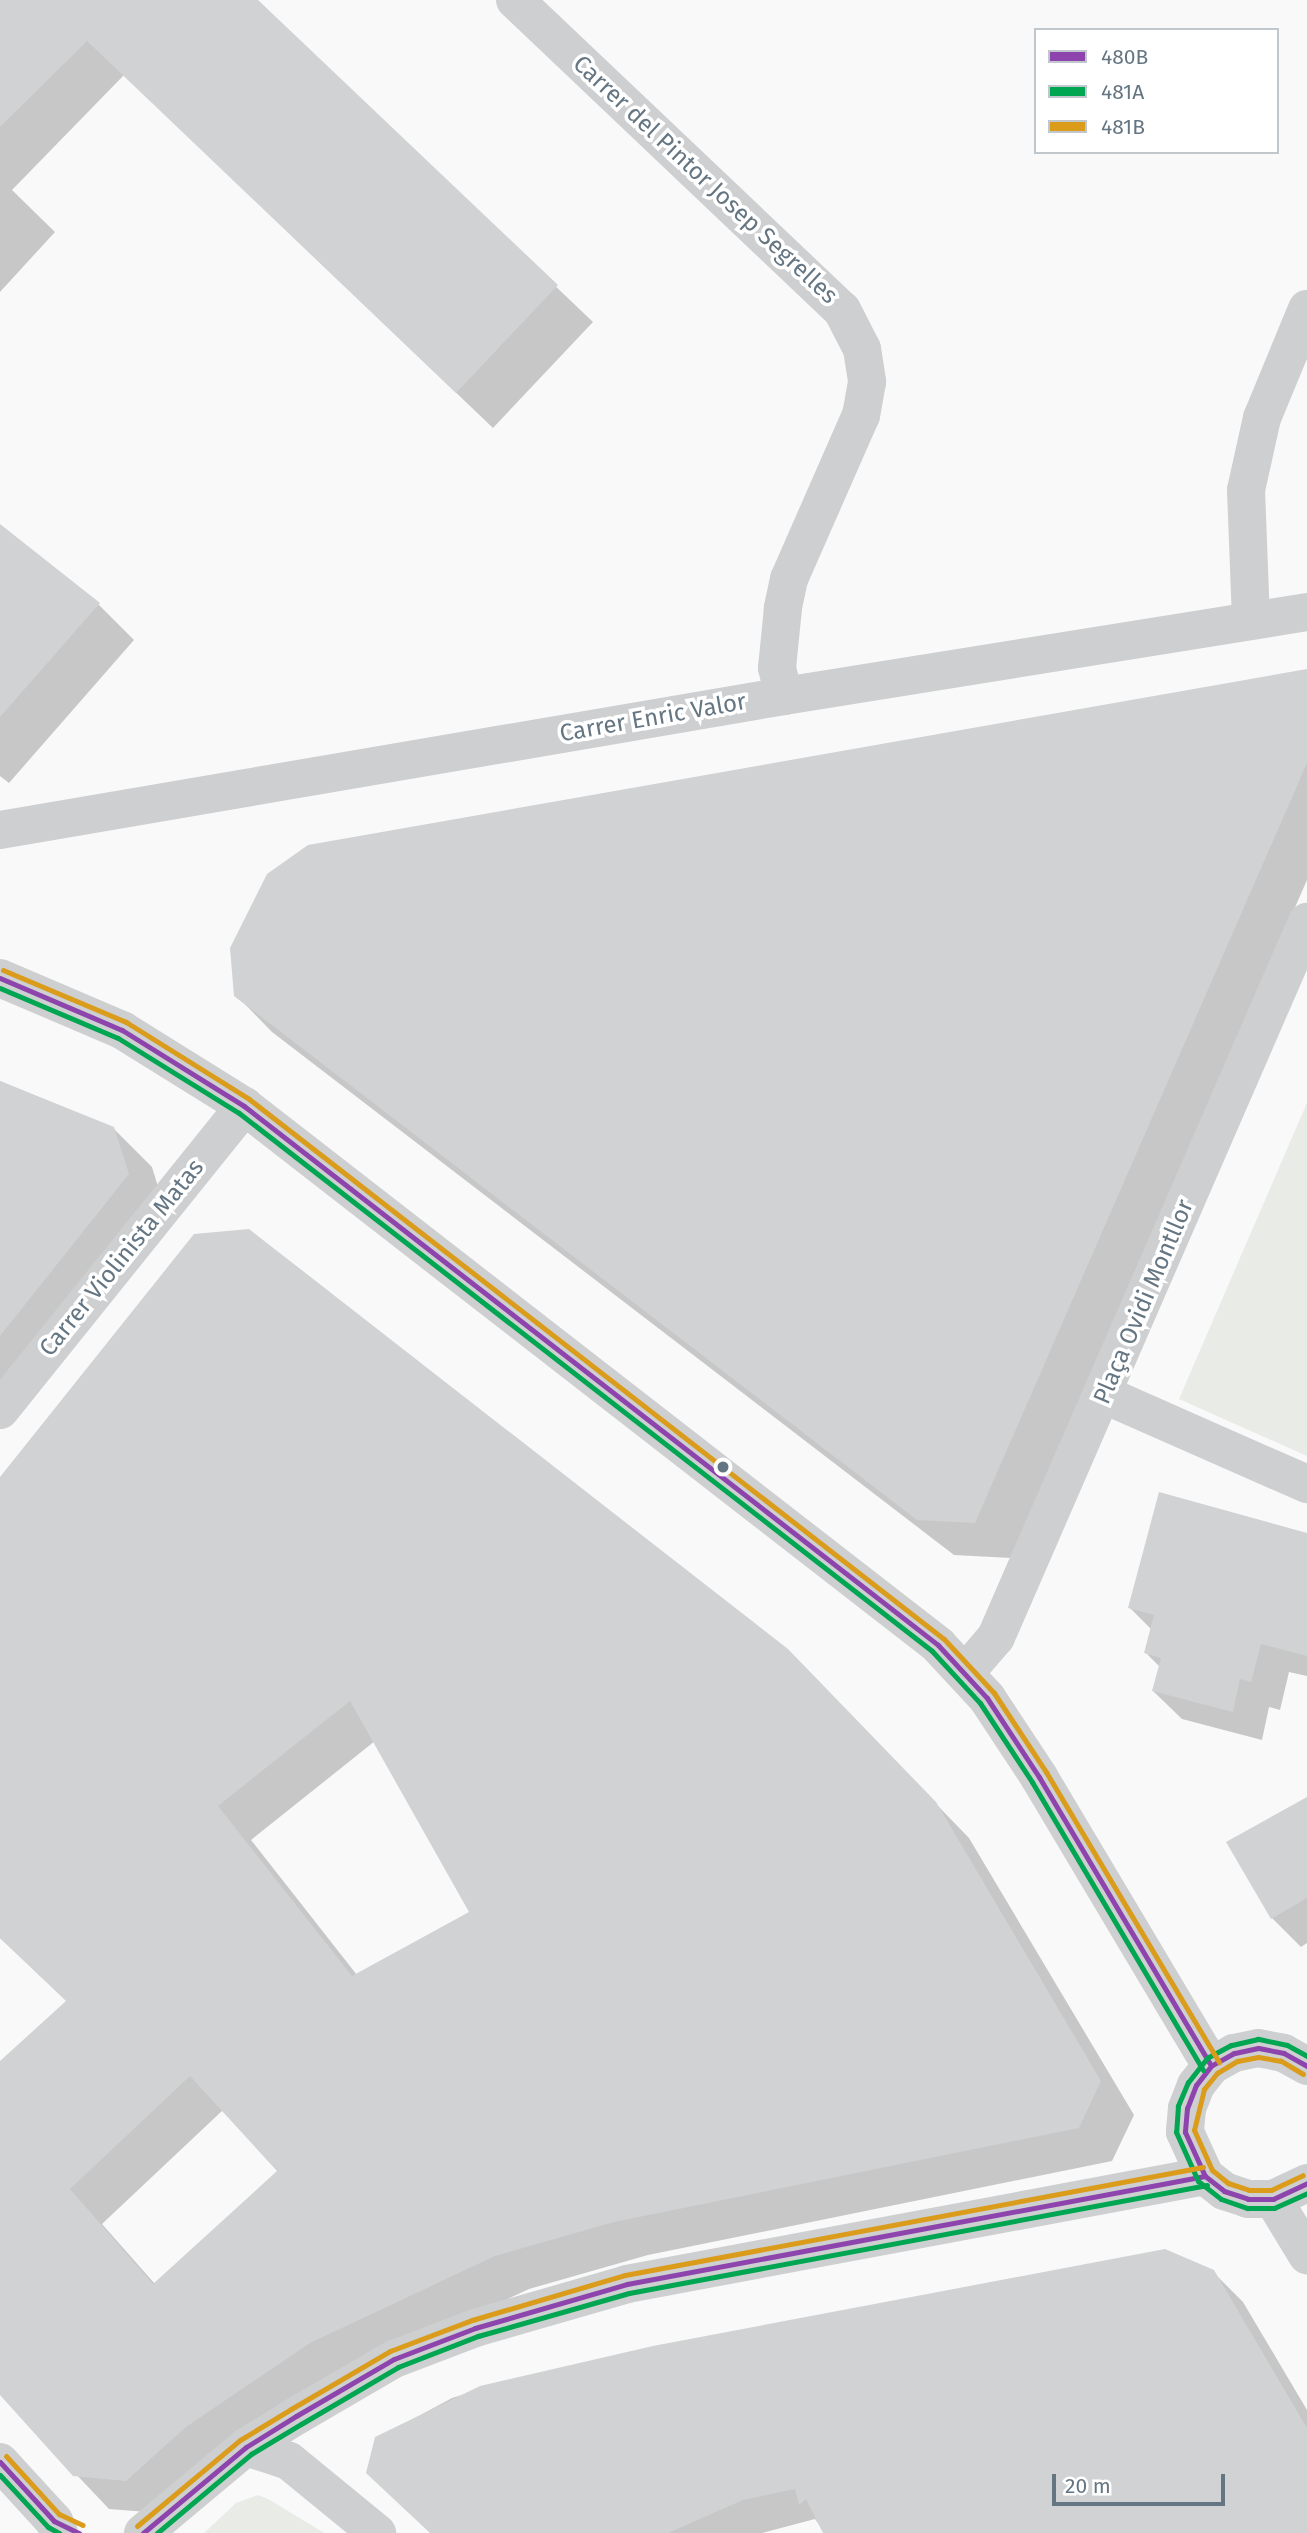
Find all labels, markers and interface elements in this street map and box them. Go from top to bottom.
legend [1034,28,1279,154]
text: 480B [1101,44,1148,70]
street label: Carrer del Pintor Josep Segrelles [567,50,843,310]
text: 481A [1101,79,1144,105]
text: 481B [1101,114,1145,140]
street label: Carrer Enric Valor [558,687,748,749]
street label: Carrer Violinista Matas [34,1154,210,1362]
street label: Plaça Ovidi Montllor [1088,1195,1200,1409]
unlabelled marker [716,1460,730,1474]
scale bar [1055,2460,1228,2504]
text: 20 m [1065,2473,1111,2499]

